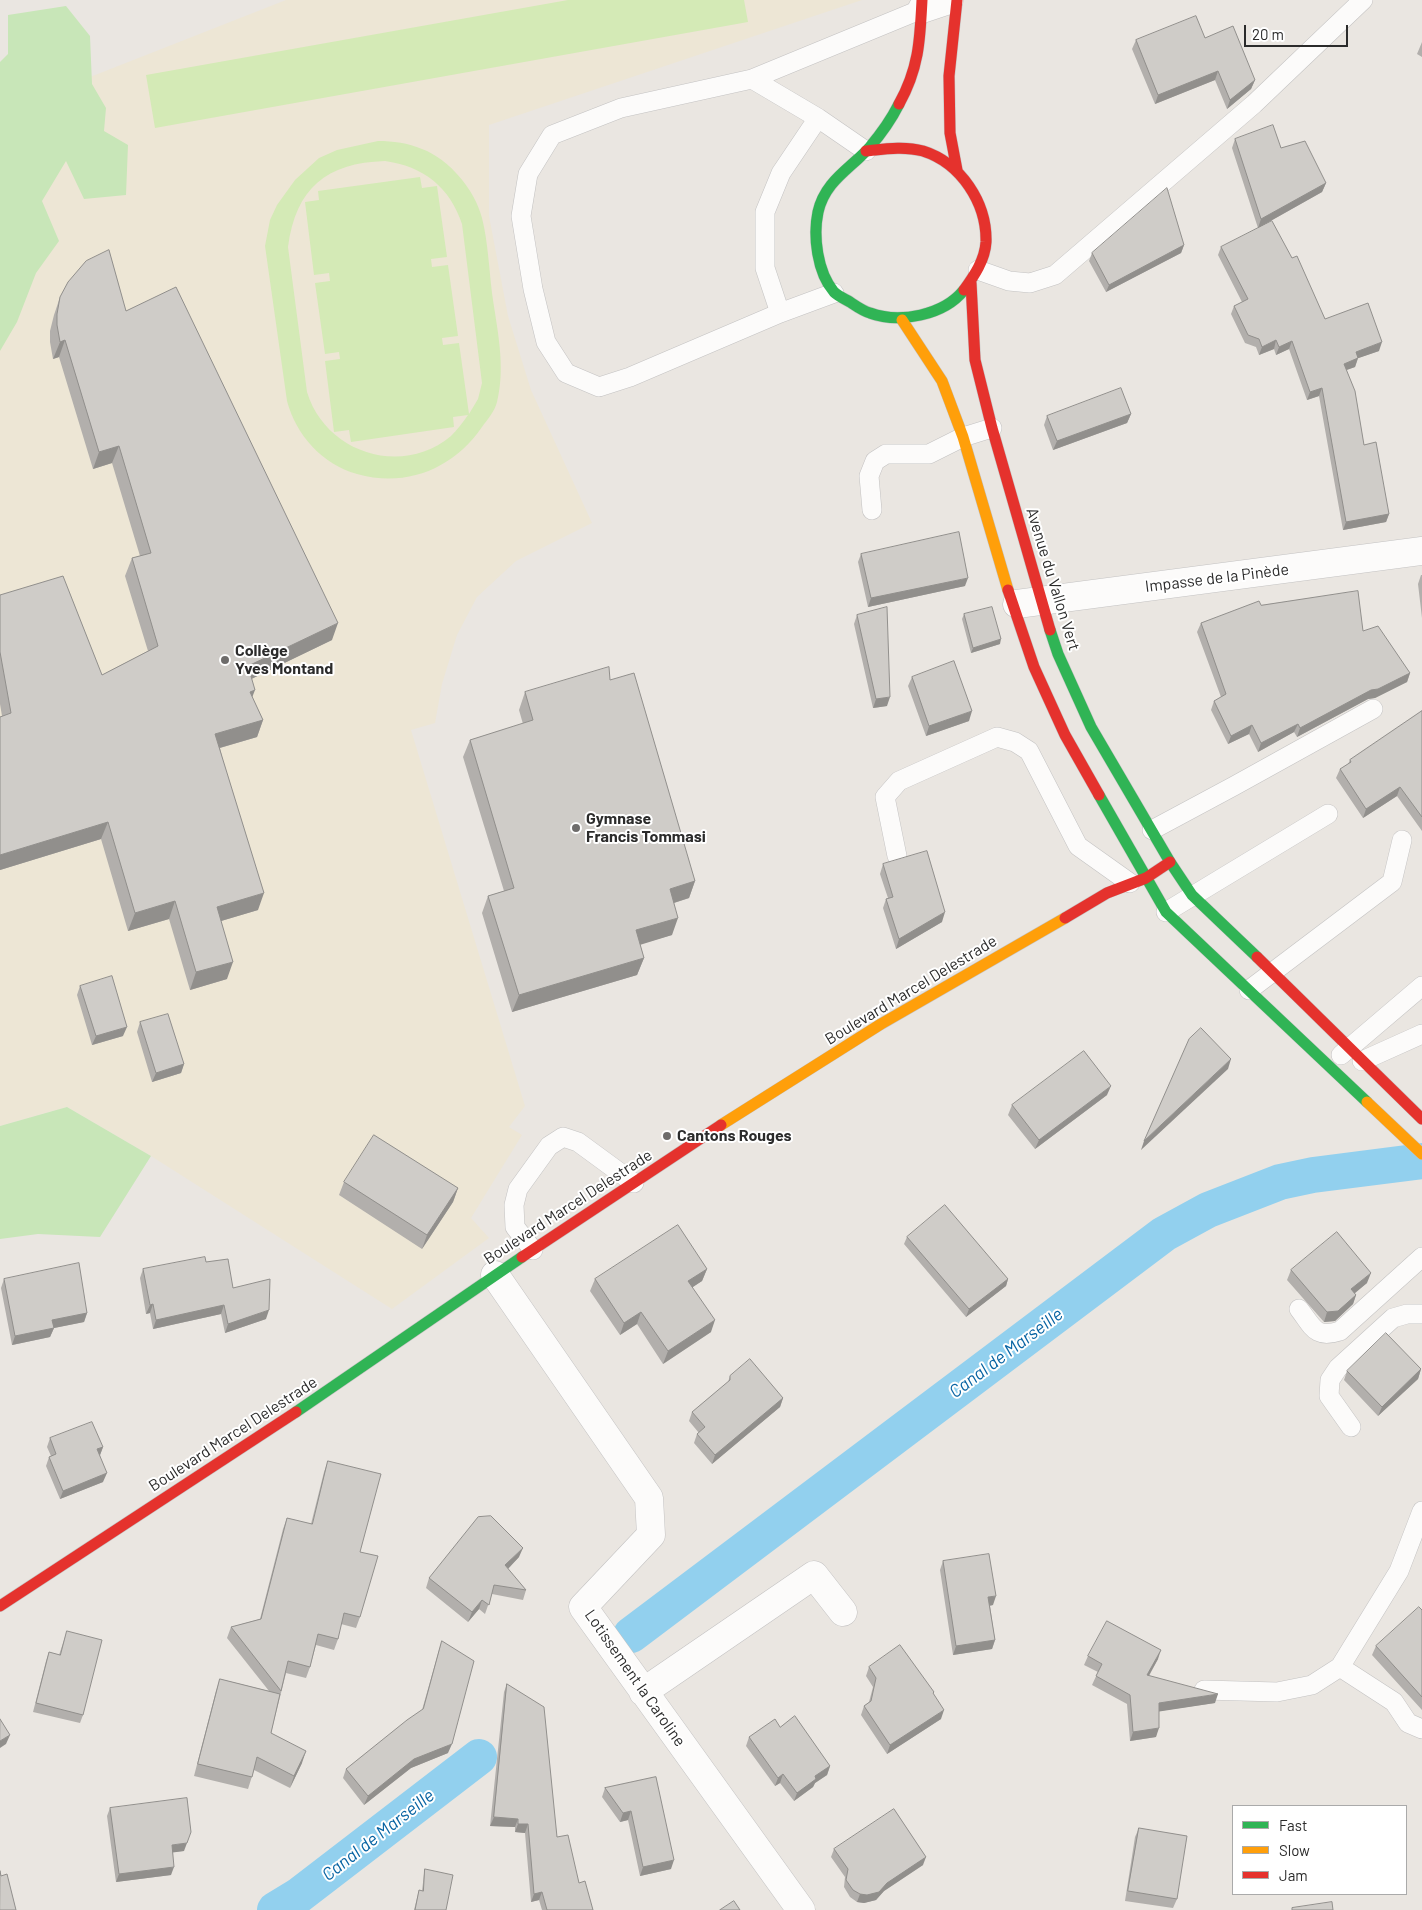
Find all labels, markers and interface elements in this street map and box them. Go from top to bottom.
scale bar [1247,15,1351,47]
text: 20 m [1252,25,1284,43]
street label: Avenue du Vallon Vert [1022,505,1084,653]
street label: Impasse de la Pinède [1144,560,1290,596]
place label: Collège Yves Montand [235,641,333,679]
marker: Collège Yves Montand [219,654,231,666]
place label: Gymnase Francis Tommasi [586,809,706,847]
marker: Gymnase Francis Tommasi [570,822,582,834]
street label: Boulevard Marcel Delestrade [822,931,1000,1049]
place label: Cantons Rouges [677,1126,792,1146]
marker: Cantons Rouges [661,1130,673,1142]
street label: Boulevard Marcel Delestrade [480,1145,656,1269]
water label: Canal de Marseille [945,1303,1067,1403]
street label: Boulevard Marcel Delestrade [145,1372,321,1496]
street label: Lotissement la Caroline [580,1606,690,1750]
water label: Canal de Marseille [318,1784,438,1886]
legend [1232,1805,1407,1895]
text: Fast [1279,1816,1307,1834]
text: Slow [1279,1841,1310,1859]
text: Jam [1279,1866,1308,1884]

